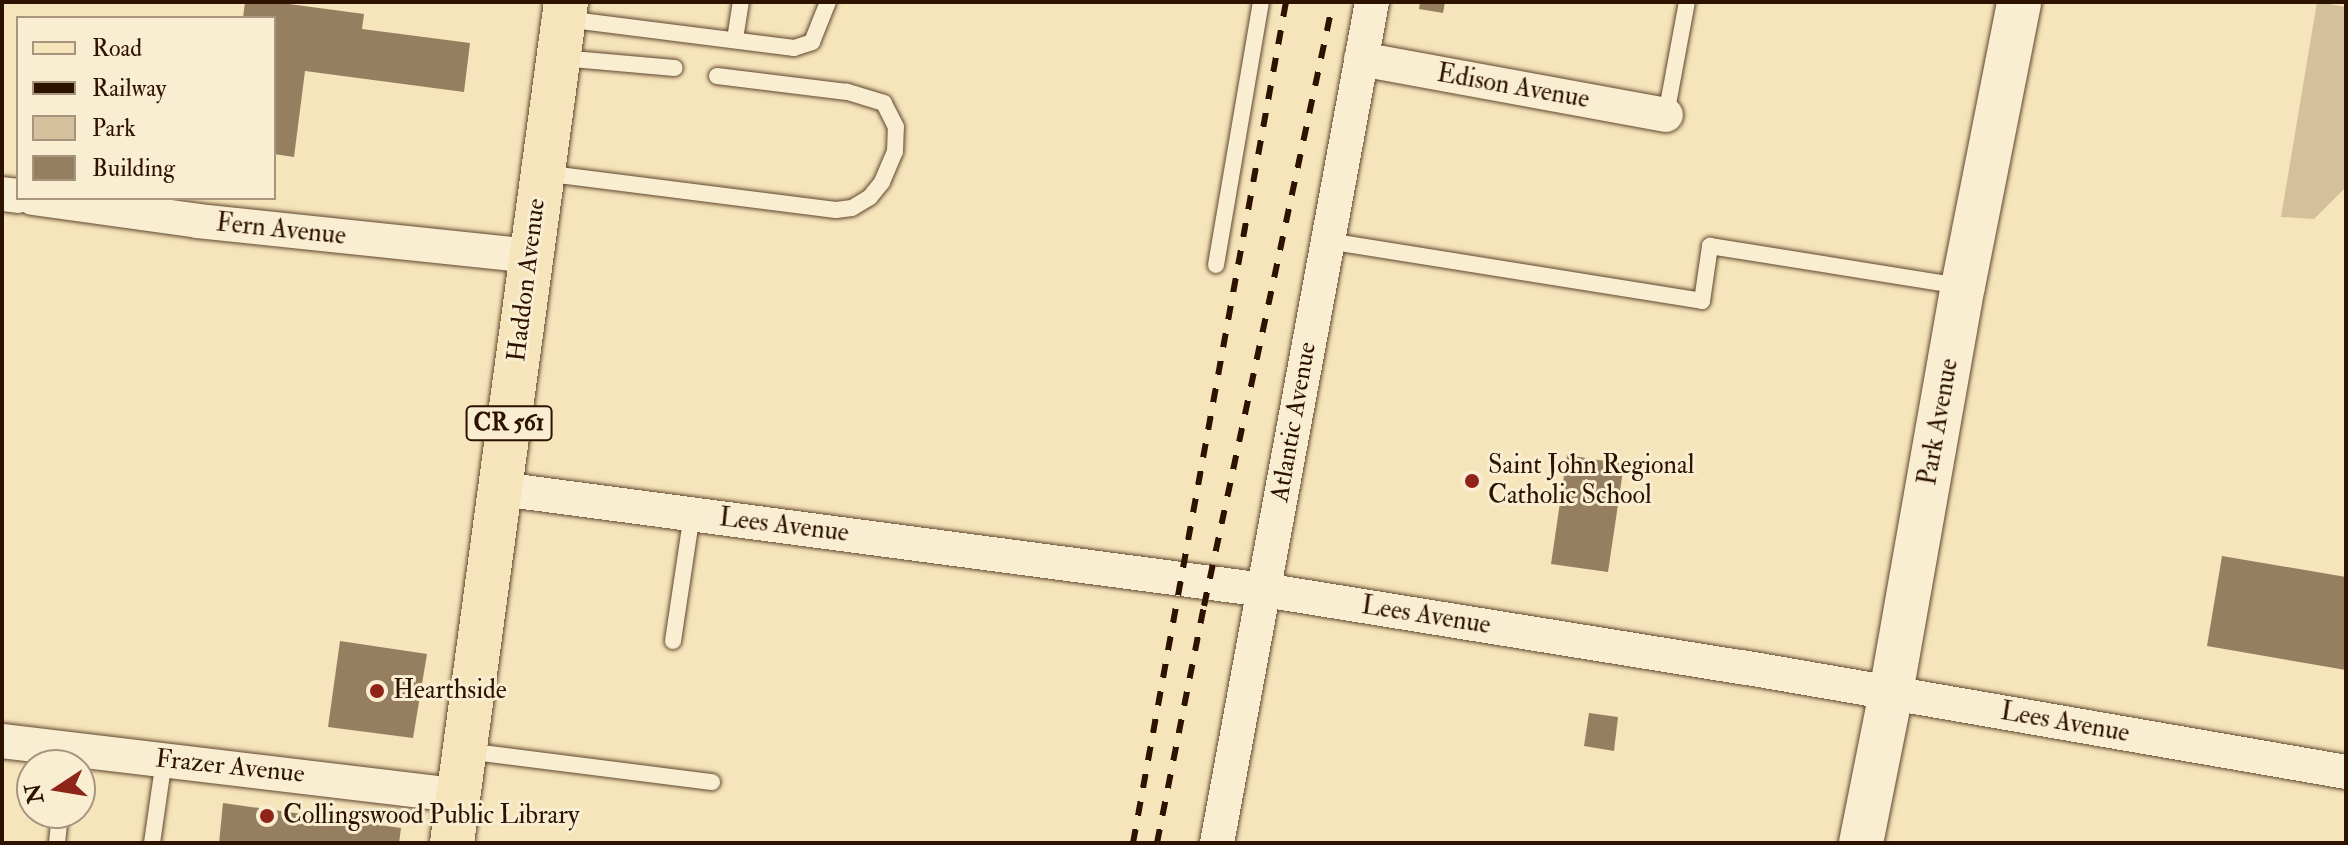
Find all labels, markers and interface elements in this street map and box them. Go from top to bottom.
legend [16,16,276,200]
text: Road [92,33,142,64]
street label: Edison Avenue [1434,58,1592,116]
text: Railway [92,73,166,104]
text: Park [92,113,136,144]
text: Building [92,153,175,184]
street label: Haddon Avenue [502,197,552,363]
street label: Fern Avenue [215,208,347,252]
street label: Atlantic Avenue [1265,340,1323,504]
street label: Park Avenue [1913,356,1965,488]
road number: CR 561 [465,403,553,443]
place label: Saint John Regional Catholic School [1488,450,1694,512]
marker: Saint John Regional Catholic School [1463,472,1481,490]
street label: Lees Avenue [717,503,851,549]
street label: Lees Avenue [1359,590,1493,642]
place label: Hearthside [393,675,507,707]
marker: Hearthside [368,682,386,700]
street label: Lees Avenue [1998,696,2132,750]
street label: Frazer Avenue [154,744,306,790]
north arrow [16,749,96,829]
text: N [19,781,50,806]
place label: Collingswood Public Library [283,800,579,832]
marker: Collingswood Public Library [258,807,276,825]

